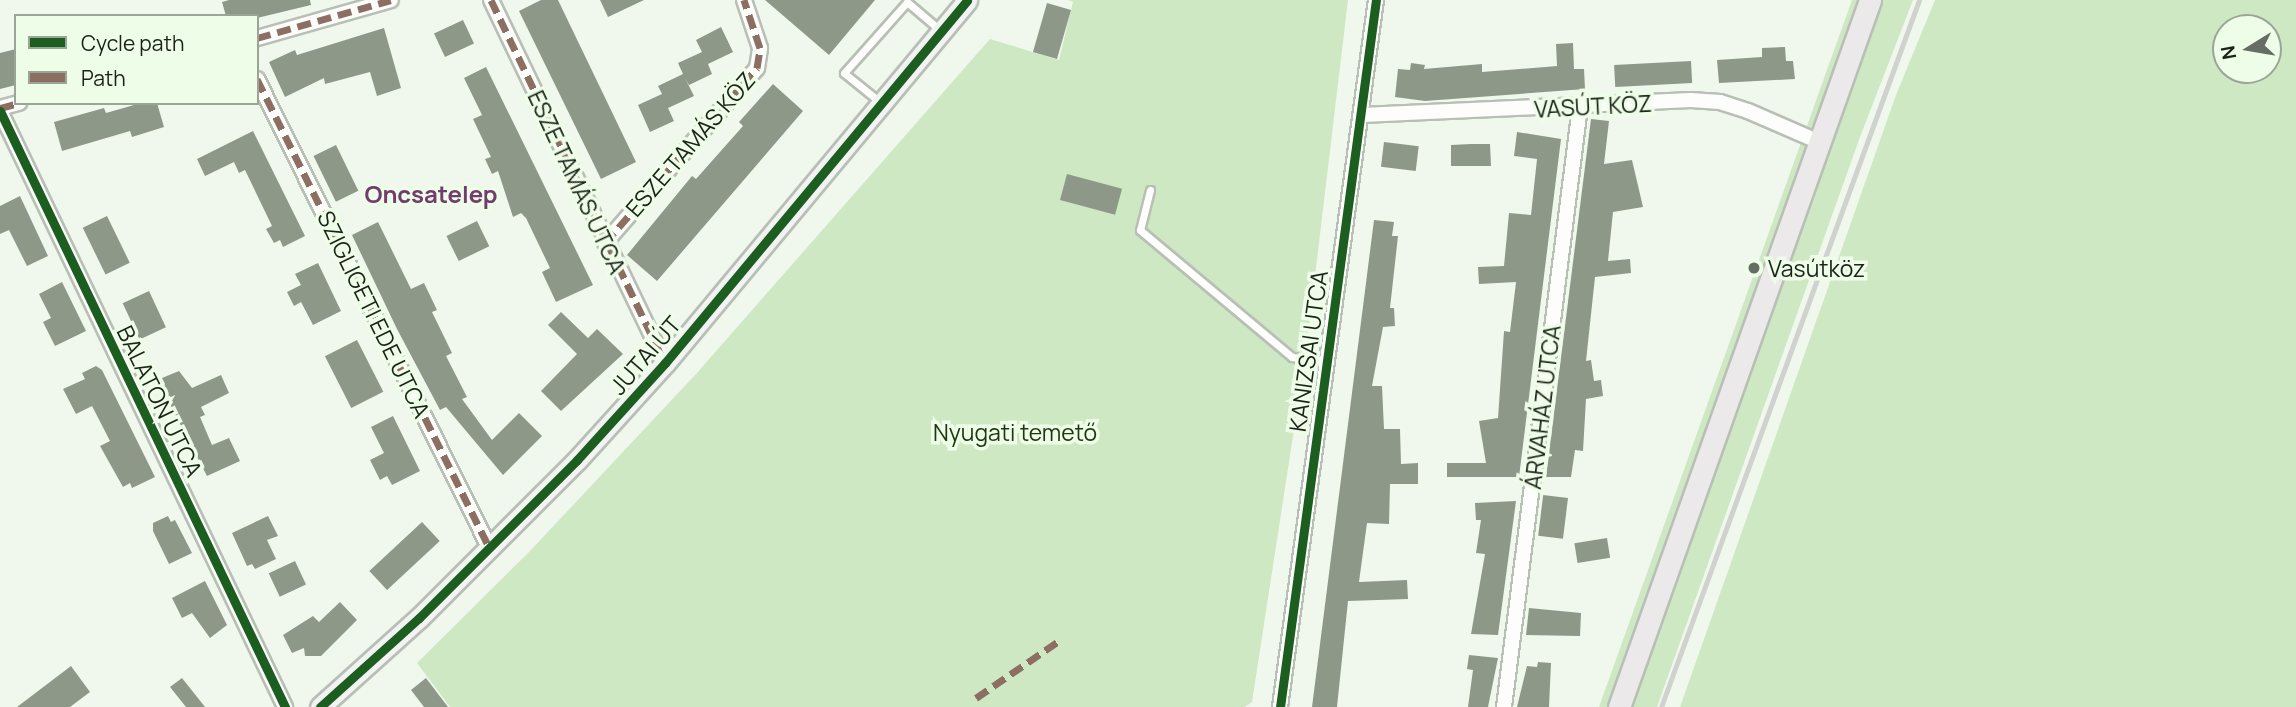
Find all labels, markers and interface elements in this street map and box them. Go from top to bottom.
legend [14,14,259,105]
north arrow [2212,14,2282,84]
text: Cycle path [81,29,184,57]
text: N [2214,43,2242,62]
text: Path [81,64,126,92]
street label: ESZE TAMÁS KÖZ [620,66,760,222]
street label: ESZE TAMÁS UTCA [522,86,632,278]
street label: VASÚT KÖZ [1533,89,1653,123]
district label: Oncsatelep [364,180,498,208]
street label: SZIGLIGETI EDE UTCA [312,206,436,422]
place label: Vasútköz [1768,254,1865,282]
marker: Vasútköz [1746,260,1762,276]
street label: KANIZSAI UTCA [1283,269,1333,433]
street label: JUTAI ÚT [604,310,686,400]
street label: BALATON UTCA [111,321,209,481]
street label: ÁRVAHÁZ UTCA [1518,323,1566,491]
park label: Nyugati temető [933,418,1097,446]

